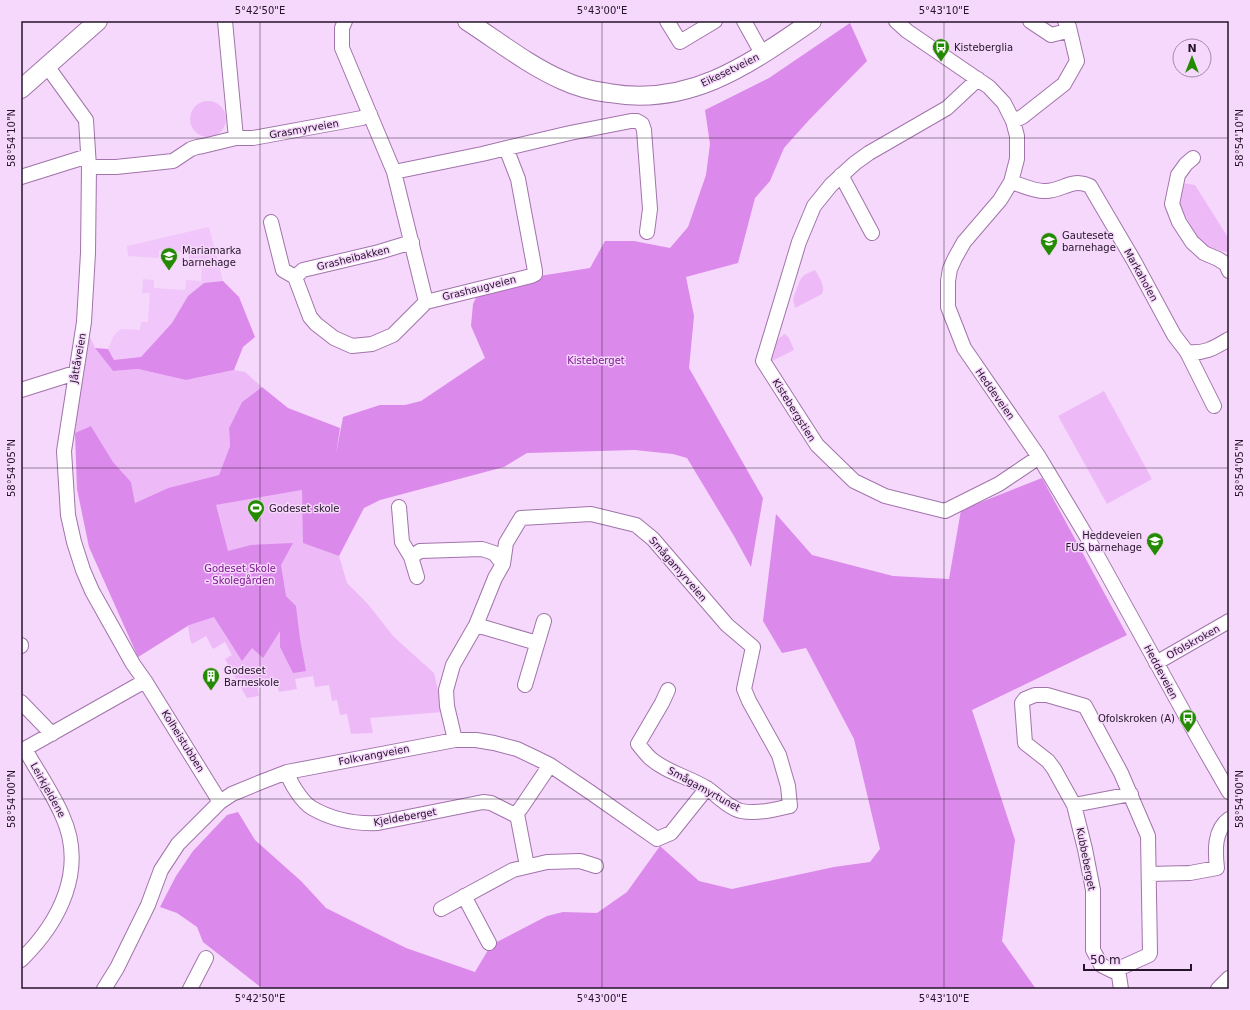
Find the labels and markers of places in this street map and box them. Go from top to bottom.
bus stop icon: Kisteberglia [931,37,951,62]
place label: Kisteberglia [954,42,1013,53]
place label: Gautesete barnehage [1062,230,1116,253]
school or university icon: Gautesete barnehage [1039,231,1059,256]
place label: Mariamarka barnehage [182,245,242,268]
school or university icon: Mariamarka barnehage [159,246,179,271]
sports icon: Godeset skole [246,498,266,523]
place label: Godeset skole [269,503,340,514]
place label: Heddeveien FUS barnehage [1066,530,1142,553]
school or university icon: Heddeveien FUS barnehage [1145,531,1165,556]
place label: Godeset Barneskole [224,665,279,688]
building icon: Godeset Barneskole [201,666,221,691]
bus stop icon: Ofolskroken (A) [1178,708,1198,733]
place label: Ofolskroken (A) [1098,713,1175,724]

